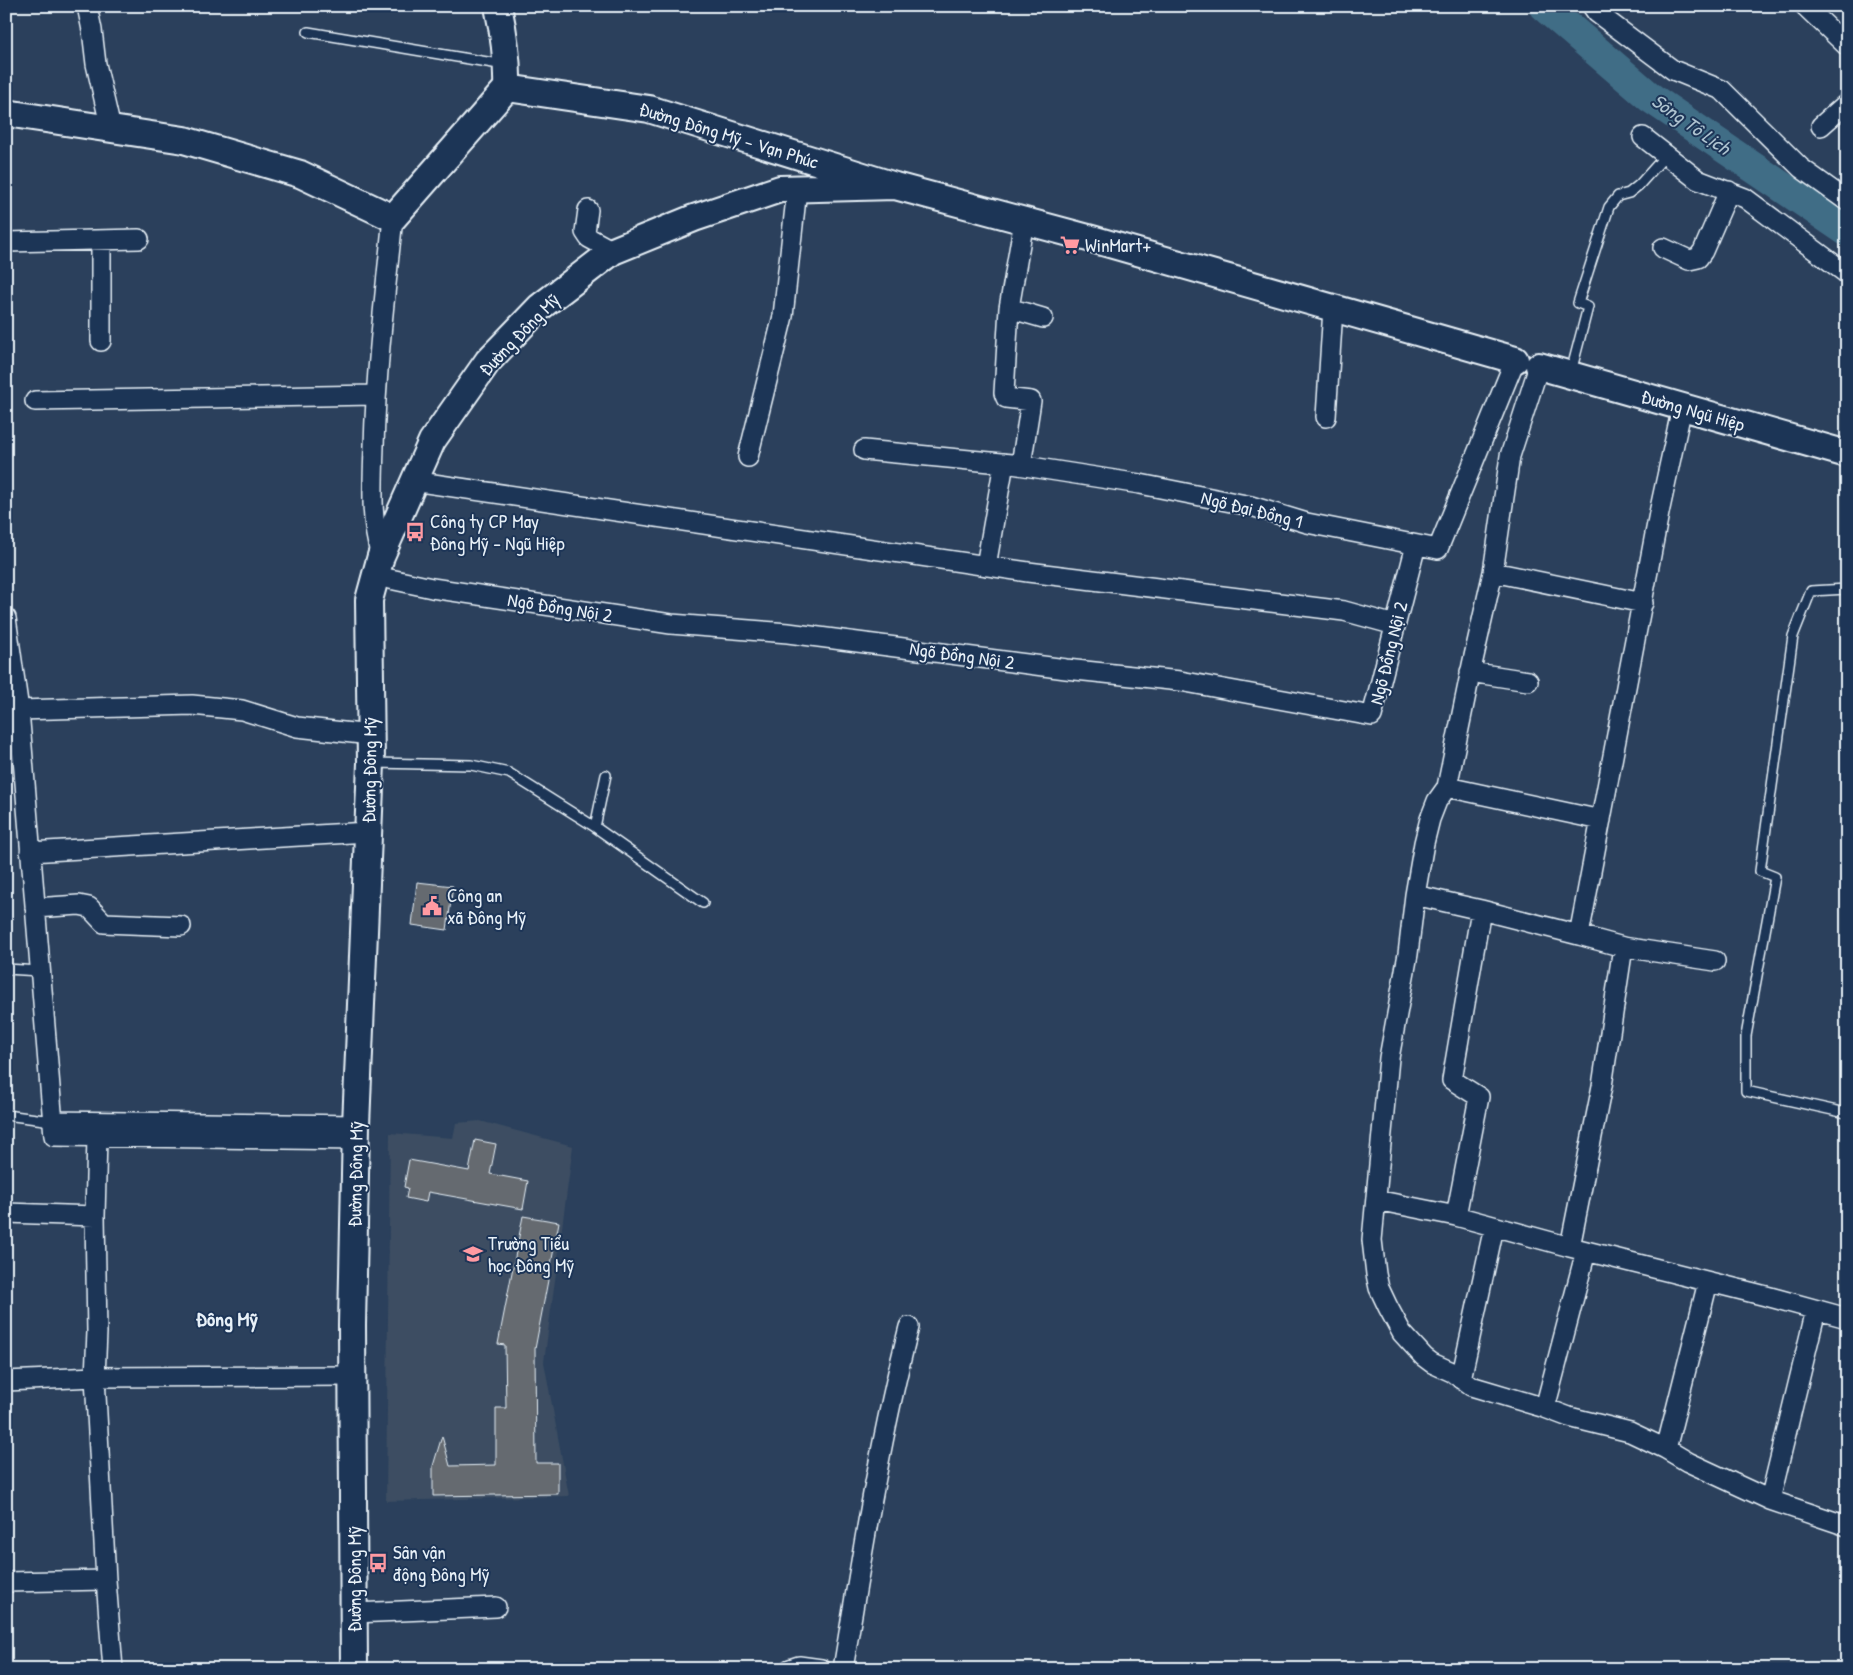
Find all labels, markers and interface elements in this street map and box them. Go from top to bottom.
water label: Sông Tô Lịch [1646,87,1737,162]
street label: Đường Đông Mỹ – Vạn Phúc [636,95,822,175]
place label: WinMart+ [1085,232,1151,258]
supermarket icon: WinMart+ [1059,234,1081,256]
street label: Đường Đông Mỹ [473,287,565,381]
street label: Đường Ngũ Hiệp [1638,383,1748,437]
street label: Ngõ Đại Đồng 1 [1199,484,1305,534]
place label: Công ty CP May Đông Mỹ - Ngũ Hiệp [430,508,565,556]
bus stop icon: Công ty CP May Đông Mỹ - Ngũ Hiệp [404,521,426,543]
street label: Ngõ Đồng Nội 2 [506,586,614,628]
street label: Ngõ Đồng Nội 2 [1363,599,1413,707]
street label: Ngõ Đồng Nội 2 [908,635,1016,675]
street label: Đường Đông Mỹ [355,717,383,823]
place label: Công an xã Đông Mỹ [447,882,526,930]
public building icon: Công an xã Đông Mỹ [421,895,443,917]
street label: Đường Đông Mỹ [341,1121,369,1227]
place label: Trường Tiểu học Đông Mỹ [488,1230,574,1278]
school or university icon: Trường Tiểu học Đông Mỹ [462,1243,484,1265]
district label: Đông Mỹ [196,1305,259,1333]
street label: Đường Đông Mỹ [341,1526,367,1632]
place label: Sân vận động Đông Mỹ [393,1539,489,1587]
bus stop icon: Sân vận động Đông Mỹ [367,1552,389,1574]

